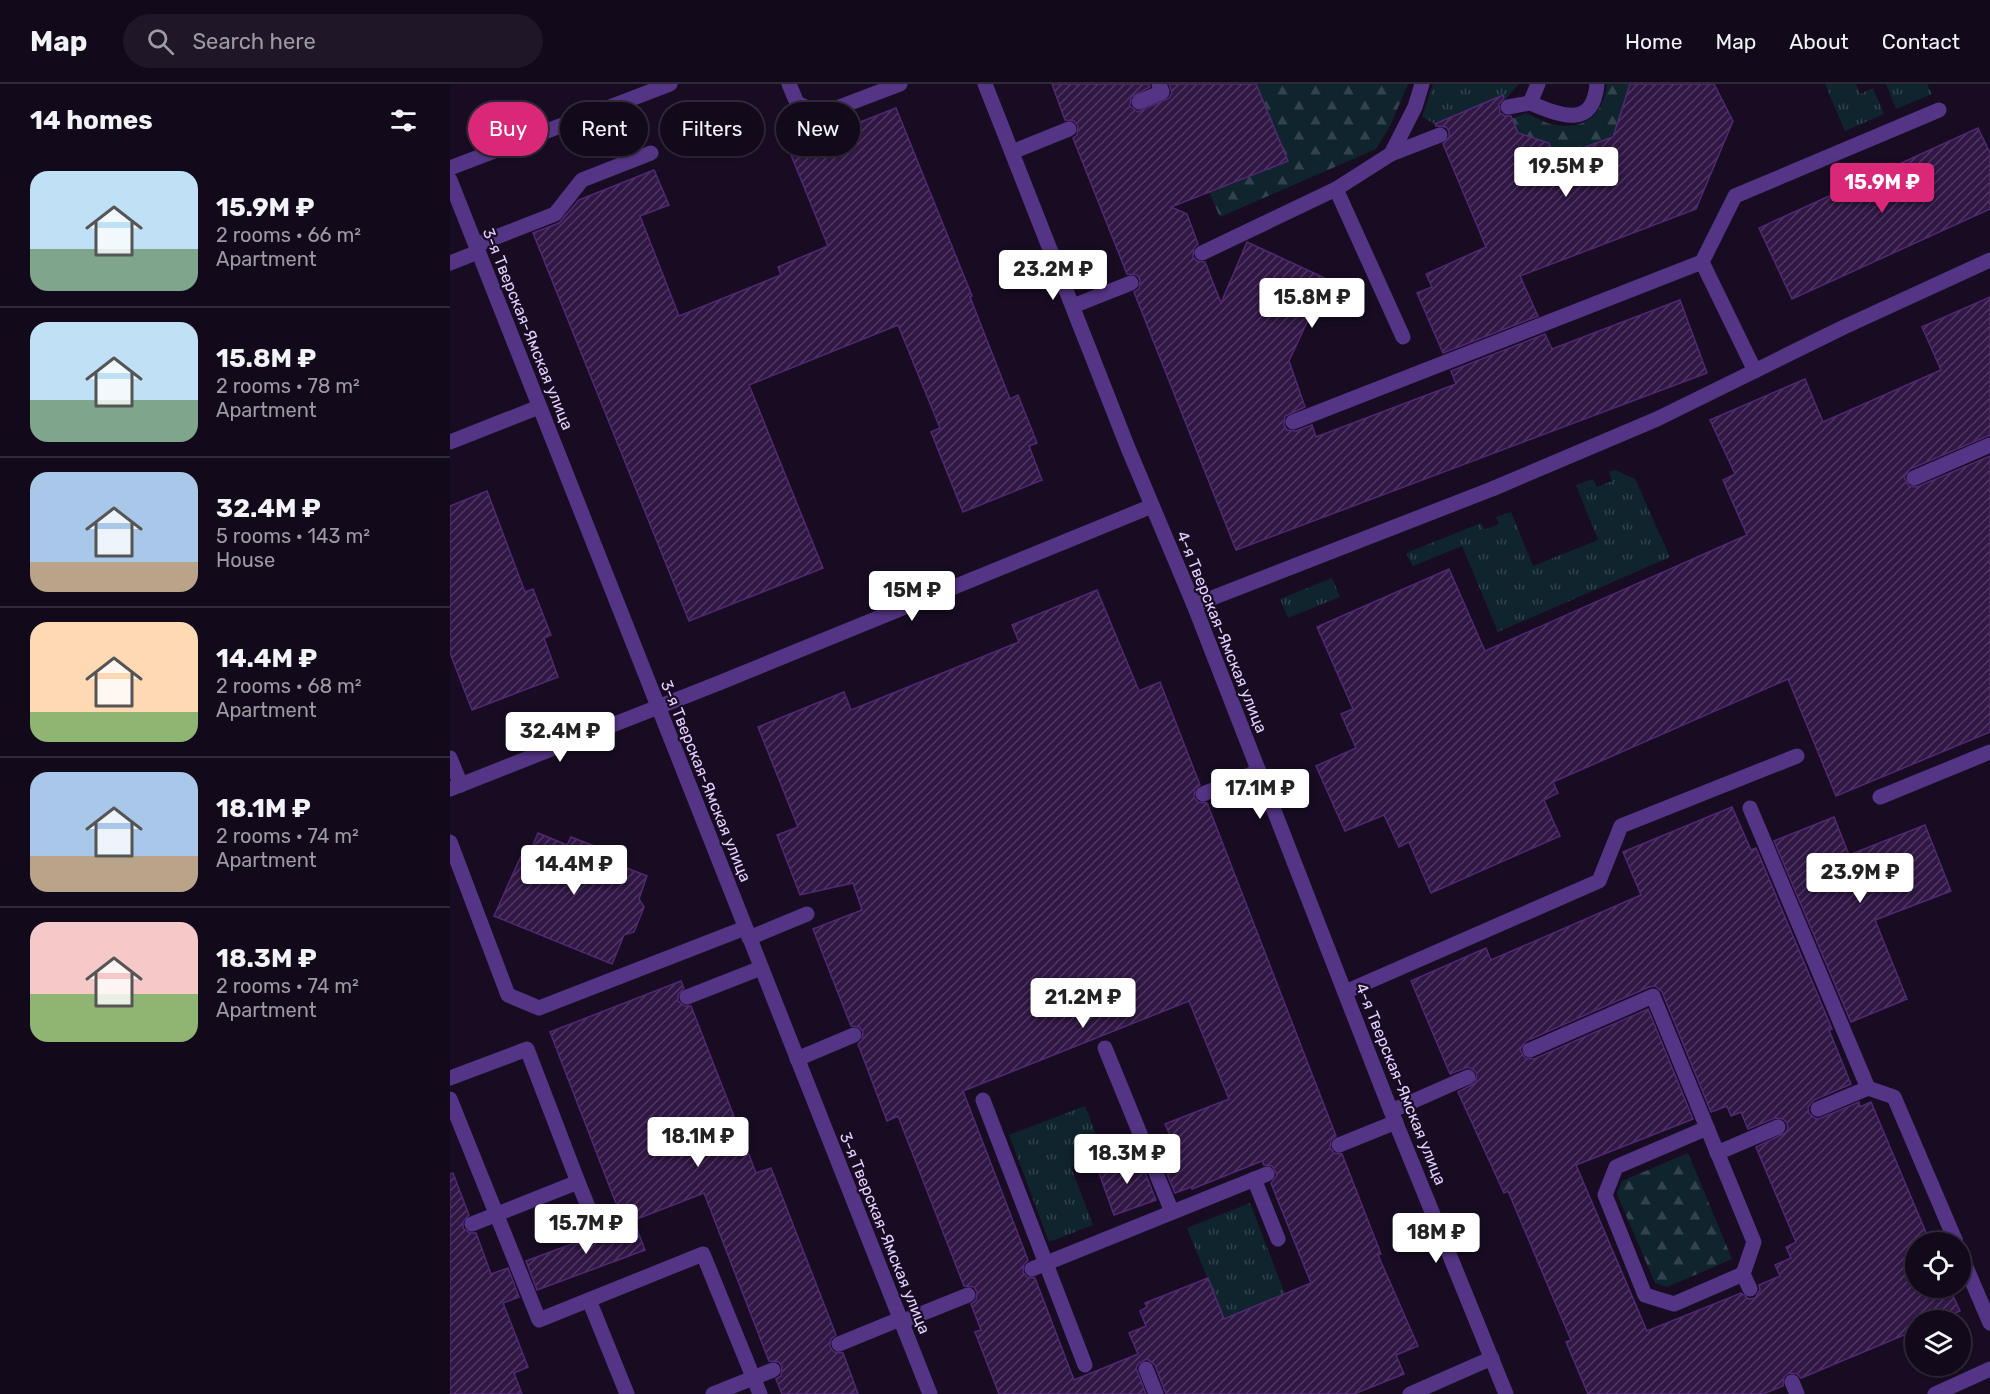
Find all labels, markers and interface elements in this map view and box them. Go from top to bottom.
search box [123,14,543,68]
text: Map [30,25,87,58]
icon: search [144,25,177,58]
text: Search here [192,28,316,55]
text: Home [1625,29,1682,54]
text: Map [1715,29,1756,54]
text: About [1789,29,1849,54]
text: Contact [1882,29,1960,54]
chip: Buy [468,102,548,156]
chip: Rent [560,102,648,156]
chip: Filters [660,102,764,156]
chip: New [776,102,860,156]
icon: filters [387,104,420,137]
text: 14 homes [30,105,153,136]
pin: 19.5M ₽ [1511,147,1621,198]
text: 19.5M ₽ [1528,154,1604,178]
pin: 15.9M ₽ [1827,163,1937,214]
text: 15.9M ₽ [1844,170,1920,194]
text: 15.9M ₽ [216,192,314,223]
icon: home [78,195,150,267]
text: 2 rooms · 66 m² [216,223,361,247]
street label: 3-я Тверская-Ямская улица [479,225,577,433]
text: Apartment [216,247,317,271]
pin: 23.2M ₽ [998,250,1108,301]
text: 23.2M ₽ [1013,257,1093,281]
pin: 15.8M ₽ [1257,278,1367,329]
text: 15.8M ₽ [1273,285,1351,309]
text: 15.8M ₽ [216,343,316,374]
icon: home [78,346,150,418]
text: 2 rooms · 78 m² [216,374,360,398]
text: Apartment [216,398,317,422]
text: 32.4M ₽ [216,493,321,524]
icon: home [78,496,150,568]
text: 5 rooms · 143 m² [216,524,370,548]
street label: 4-я Тверская-Ямская улица [1173,528,1271,736]
text: House [216,548,275,572]
pin: 15M ₽ [870,571,954,622]
text: 15M ₽ [883,578,941,602]
text: 14.4M ₽ [216,643,317,674]
icon: home [78,646,150,718]
text: 2 rooms · 68 m² [216,674,362,698]
street label: 3-я Тверская-Ямская улица [657,677,755,885]
text: Apartment [216,698,317,722]
pin: 32.4M ₽ [505,712,615,763]
text: 32.4M ₽ [520,719,600,743]
pin: 17.1M ₽ [1205,769,1315,820]
text: 17.1M ₽ [1225,776,1295,800]
text: 18.1M ₽ [216,793,311,824]
icon: home [78,796,150,868]
text: 2 rooms · 74 m² [216,824,359,848]
pin: 14.4M ₽ [519,845,629,896]
text: Apartment [216,848,317,872]
text: 14.4M ₽ [535,852,613,876]
pin: 23.9M ₽ [1805,853,1915,904]
text: 23.9M ₽ [1820,860,1900,884]
text: 18.3M ₽ [216,943,317,974]
icon: home [78,946,150,1018]
text: 2 rooms · 74 m² [216,974,359,998]
pin: 21.2M ₽ [1028,978,1138,1029]
street label: 4-я Тверская-Ямская улица [1352,980,1450,1188]
text: 21.2M ₽ [1045,985,1121,1009]
text: Apartment [216,998,317,1022]
pin: 18.1M ₽ [643,1117,753,1168]
text: 18.1M ₽ [662,1124,734,1148]
street label: 3-я Тверская-Ямская улица [836,1129,934,1337]
pin: 18.3M ₽ [1072,1134,1182,1185]
text: 18.3M ₽ [1088,1141,1166,1165]
pin: 15.7M ₽ [531,1204,641,1255]
text: 15.7M ₽ [549,1211,623,1235]
pin: 18M ₽ [1394,1213,1478,1264]
text: 18M ₽ [1407,1220,1465,1244]
map controls [1905,1232,1971,1376]
button: locate [1905,1232,1971,1298]
button: layers [1905,1310,1971,1376]

